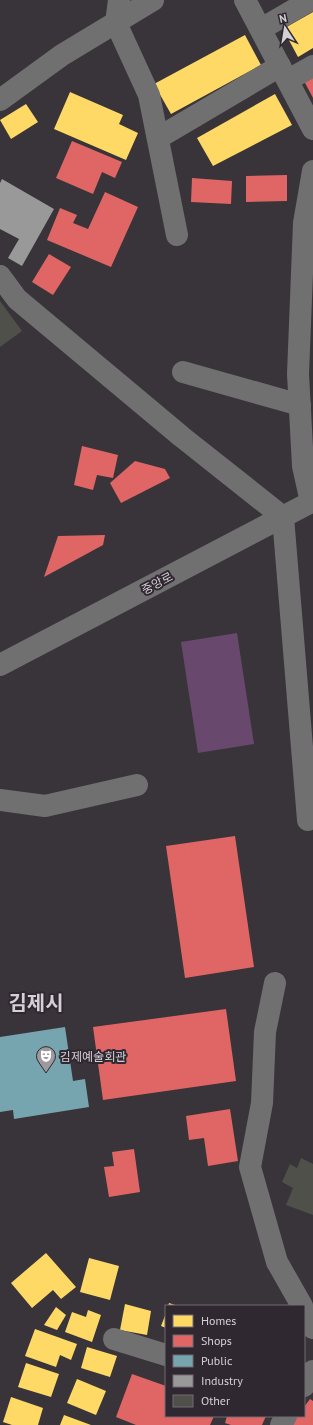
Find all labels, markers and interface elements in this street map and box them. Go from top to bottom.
north arrow [265,8,305,48]
text: N [278,11,288,26]
street label: 중앙로 [139,569,175,597]
district label: 김제시 [8,990,64,1016]
theatre icon: 김제예술회관 [35,1045,57,1073]
place label: 김제예술회관 [60,1049,126,1064]
legend [165,1305,305,1417]
text: Homes [201,1313,236,1328]
text: Shops [201,1333,232,1348]
text: Public [201,1353,233,1368]
text: Industry [201,1373,243,1388]
text: Other [201,1393,230,1408]

